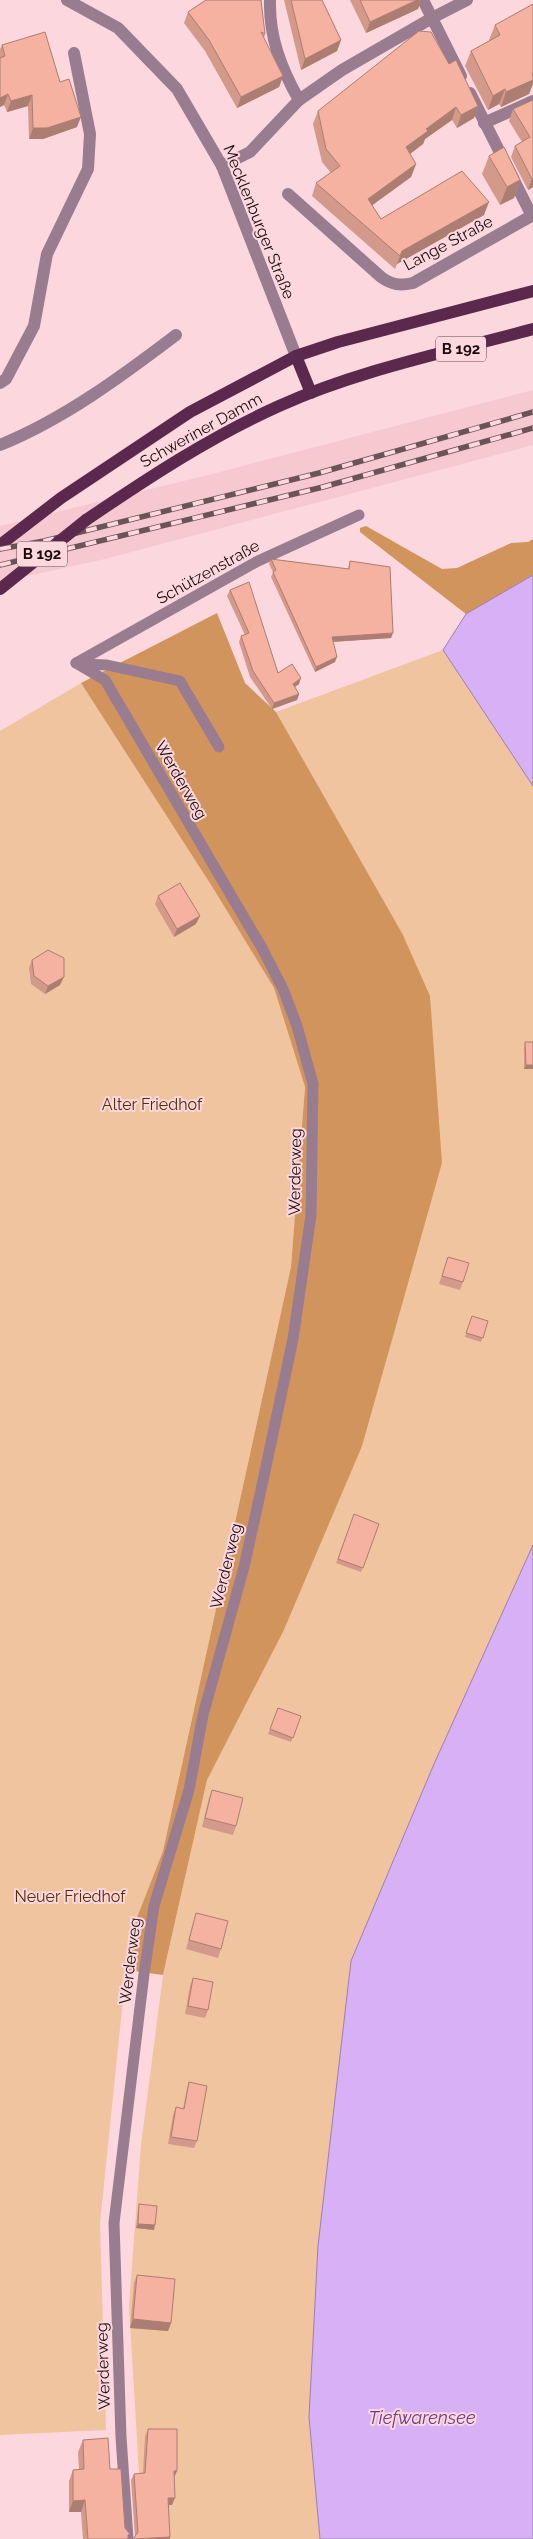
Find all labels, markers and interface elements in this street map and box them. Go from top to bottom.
street label: Mecklenburger Straße [219,142,299,302]
street label: Lange Straße [400,212,496,274]
road number: B 192 [436,336,486,362]
street label: Schweriner Damm [137,389,265,471]
street label: Schützenstraße [153,536,263,608]
road number: B 192 [17,542,67,566]
street label: Werderweg [151,737,211,823]
park label: Alter Friedhof [102,1095,203,1114]
street label: Werderweg [285,1128,305,1216]
street label: Werderweg [206,1521,246,1611]
park label: Neuer Friedhof [14,1887,126,1906]
street label: Werderweg [115,1916,145,2006]
street label: Werderweg [92,2322,114,2410]
water label: Tiefwarensee [368,2407,476,2428]

